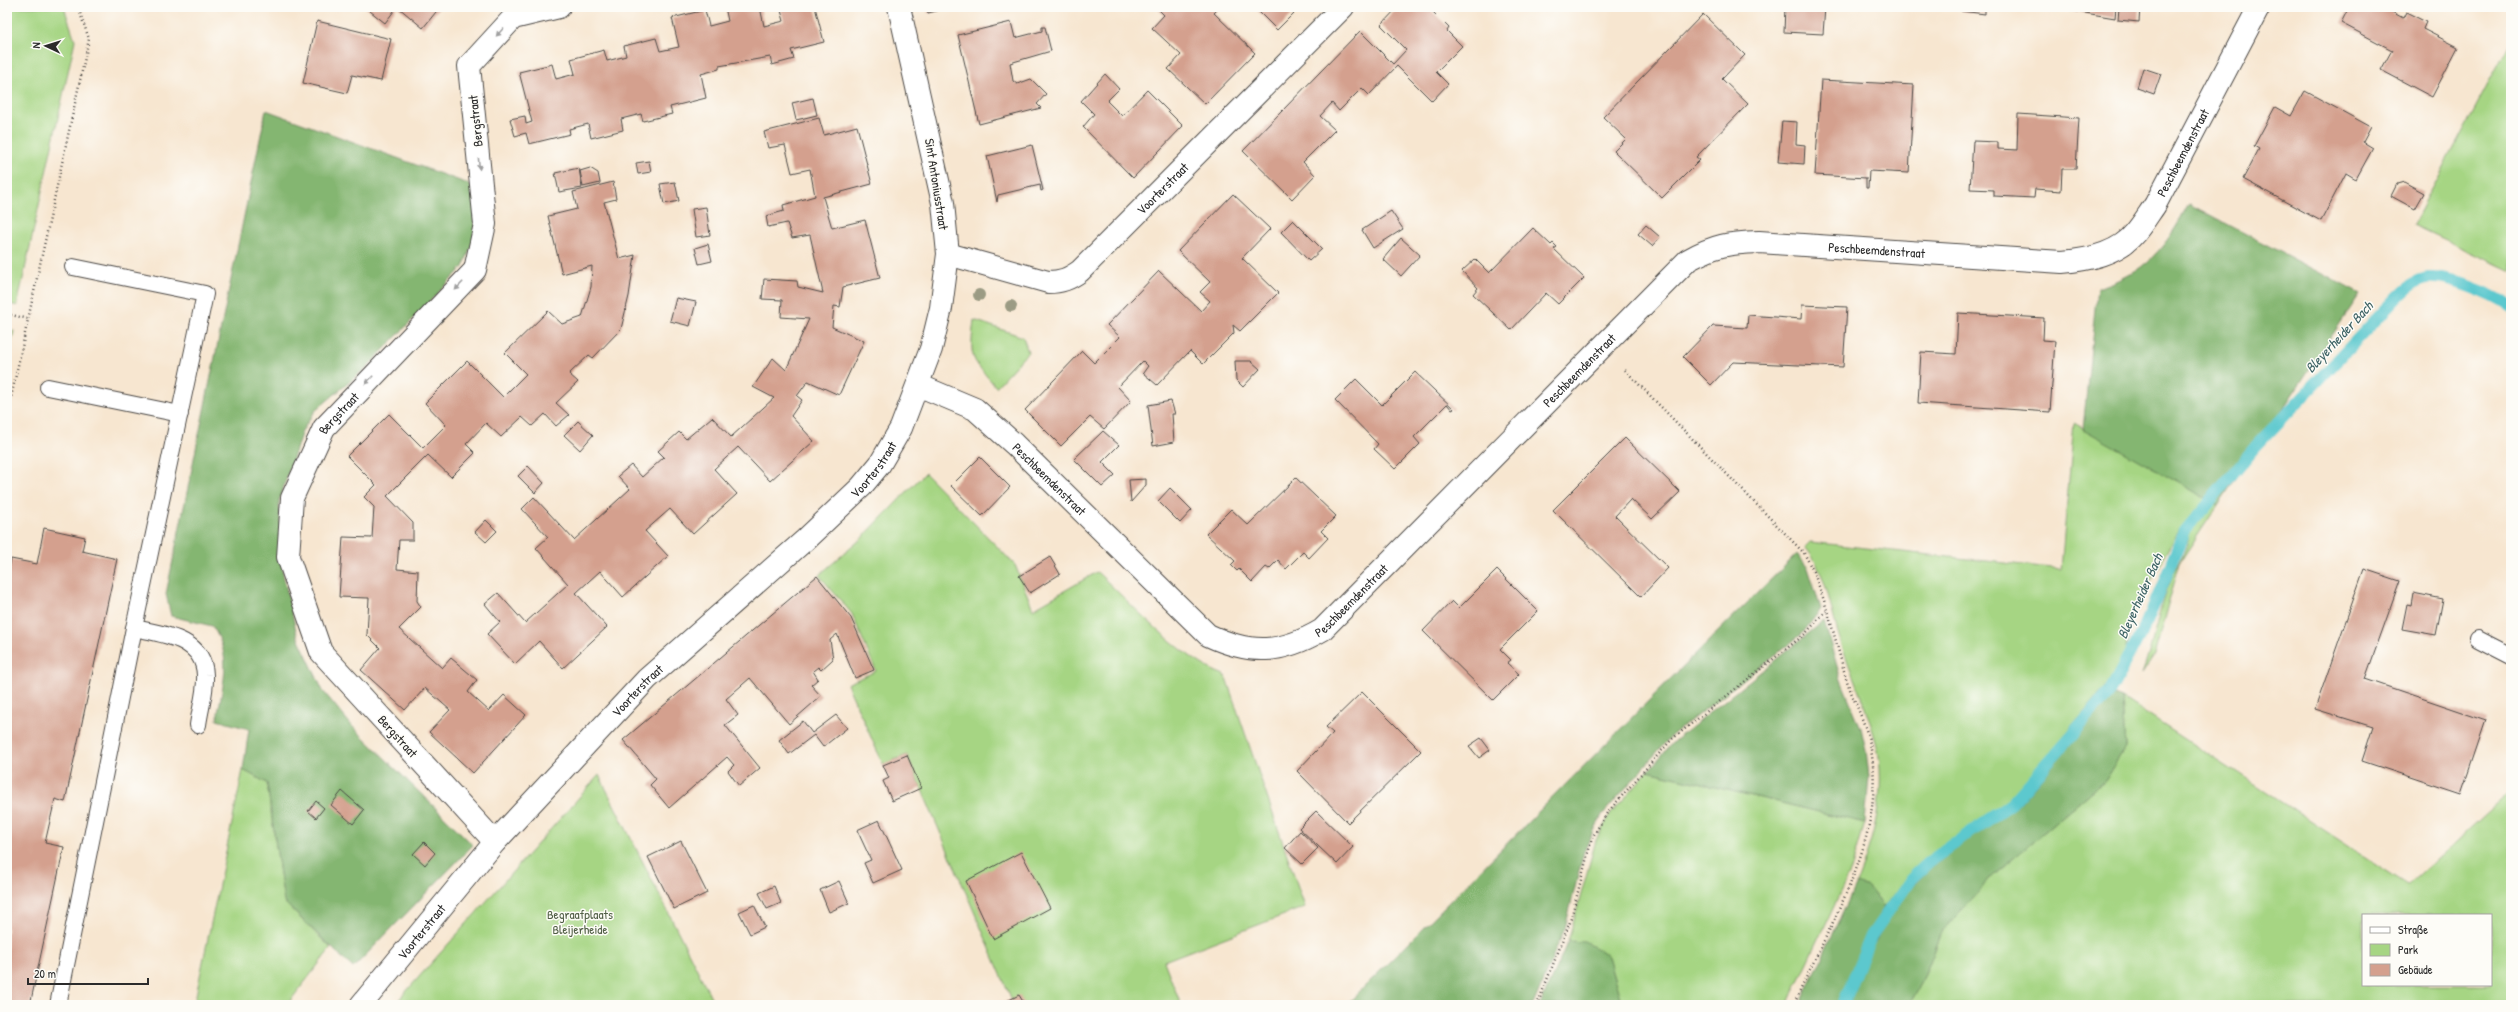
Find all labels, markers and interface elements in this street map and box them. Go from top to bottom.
north arrow [26,26,66,66]
one-way arrow [496,28,505,37]
text: N [29,42,43,49]
street label: Bergstraat [463,94,487,148]
street label: Peschbeemdenstraat [2152,105,2213,200]
street label: Sint Antoniusstraat [921,137,953,232]
one-way arrow [476,158,482,170]
street label: Voorterstraat [1132,158,1193,218]
street label: Peschbeemdenstraat [1828,238,1926,262]
one-way arrow [454,281,464,291]
water label: Bleyerheider Bach [2301,296,2378,377]
street label: Peschbeemdenstraat [1539,329,1620,411]
one-way arrow [364,375,374,385]
street label: Bergstraat [314,388,363,436]
street label: Voorterstraat [846,437,901,502]
street label: Peschbeemdenstraat [1009,438,1091,520]
water label: Bleyerheider Bach [2112,549,2168,642]
street label: Peschbeemdenstraat [1311,559,1392,641]
street label: Voorterstraat [608,660,667,720]
street label: Bergstraat [374,711,422,762]
street label: Voorterstraat [393,900,450,963]
park label: Begraafplaats Bleijerheide [547,905,613,938]
legend [2362,914,2492,986]
text: Straße [2398,921,2428,938]
text: Park [2398,941,2418,958]
scale bar [28,960,148,986]
text: Gebäude [2398,961,2433,978]
text: 20 m [34,965,56,982]

